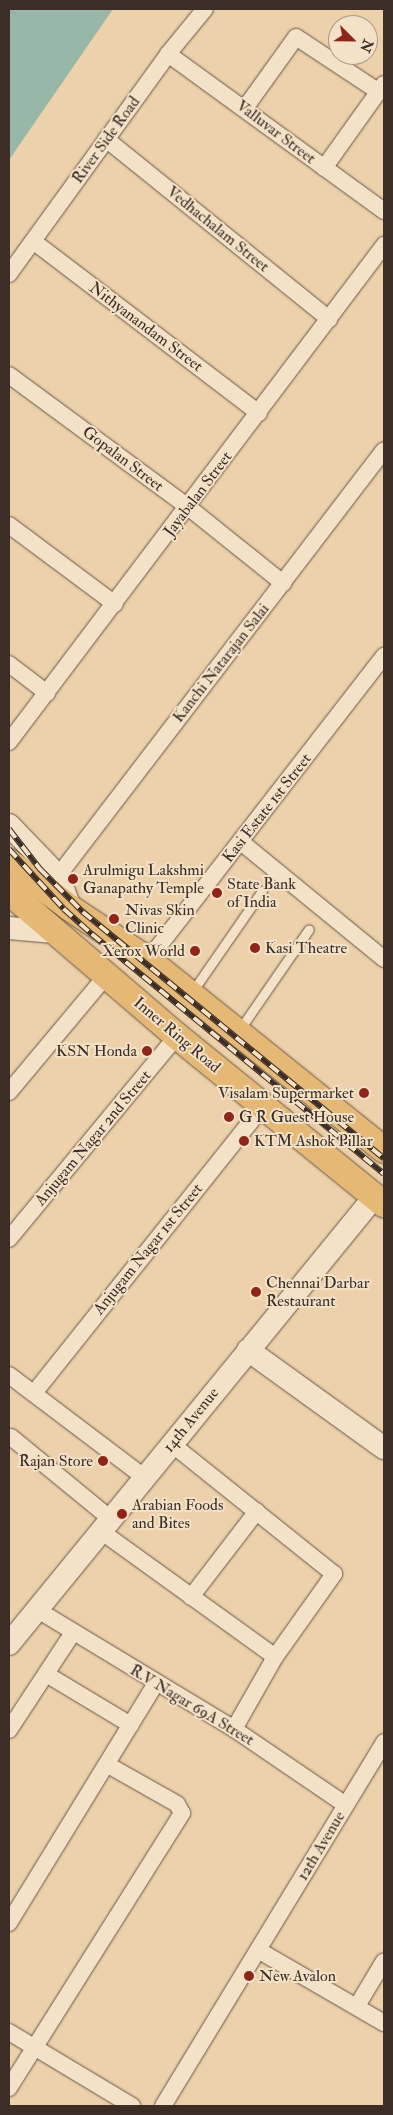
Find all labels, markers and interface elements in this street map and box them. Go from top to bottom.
north arrow [328,15,378,65]
text: N [356,37,377,55]
street label: River Side Road [68,93,144,187]
street label: Valluvar Street [233,96,319,168]
street label: Vedhachalam Street [163,182,273,276]
street label: Nithyanandam Street [85,278,207,376]
street label: Gopalan Street [79,422,167,496]
street label: Jayabalan Street [160,448,236,540]
street label: Kanchi Natarajan Salai [169,600,273,726]
street label: Kasi Estate 1st Street [218,750,316,866]
place label: Arulmigu Lakshmi Ganapathy Temple [83,860,204,898]
marker: Arulmigu Lakshmi Ganapathy Temple [67,873,79,885]
place label: State Bank of India [227,874,296,912]
marker: State Bank of India [211,887,223,899]
place label: Nivas Skin Clinic [125,900,195,938]
marker: Nivas Skin Clinic [107,912,121,926]
place label: Kasi Theatre [265,938,347,958]
place label: Xerox World [102,941,185,961]
marker: Kasi Theatre [249,942,261,954]
marker: Xerox World [189,945,201,957]
street label: Inner Ring Road [130,993,224,1077]
place label: KSN Honda [56,1041,137,1061]
marker: KSN Honda [141,1045,153,1057]
street label: Anjugam Nagar 2nd Street [31,1066,155,1210]
place label: Visalam Supermarket [218,1083,354,1103]
marker: Visalam Supermarket [358,1087,370,1099]
place label: G R Guest House [239,1107,354,1127]
marker: G R Guest House [223,1111,235,1123]
place label: KTM Ashok Pillar [254,1131,373,1151]
marker: KTM Ashok Pillar [238,1135,250,1147]
street label: Anjugam Nagar 1st Street [89,1180,207,1318]
place label: Chennai Darbar Restaurant [266,1273,369,1311]
marker: Chennai Darbar Restaurant [250,1286,262,1298]
street label: 14th Avenue [159,1384,223,1456]
place label: Rajan Store [19,1451,93,1471]
marker: Rajan Store [97,1455,109,1467]
place label: Arabian Foods and Bites [132,1495,223,1533]
marker: Arabian Foods and Bites [116,1508,128,1520]
street label: R.V Nagar 69A Street [127,1660,257,1750]
street label: 12th Avenue [293,1808,349,1884]
place label: New Avalon [259,1966,336,1986]
marker: New Avalon [243,1970,255,1982]

